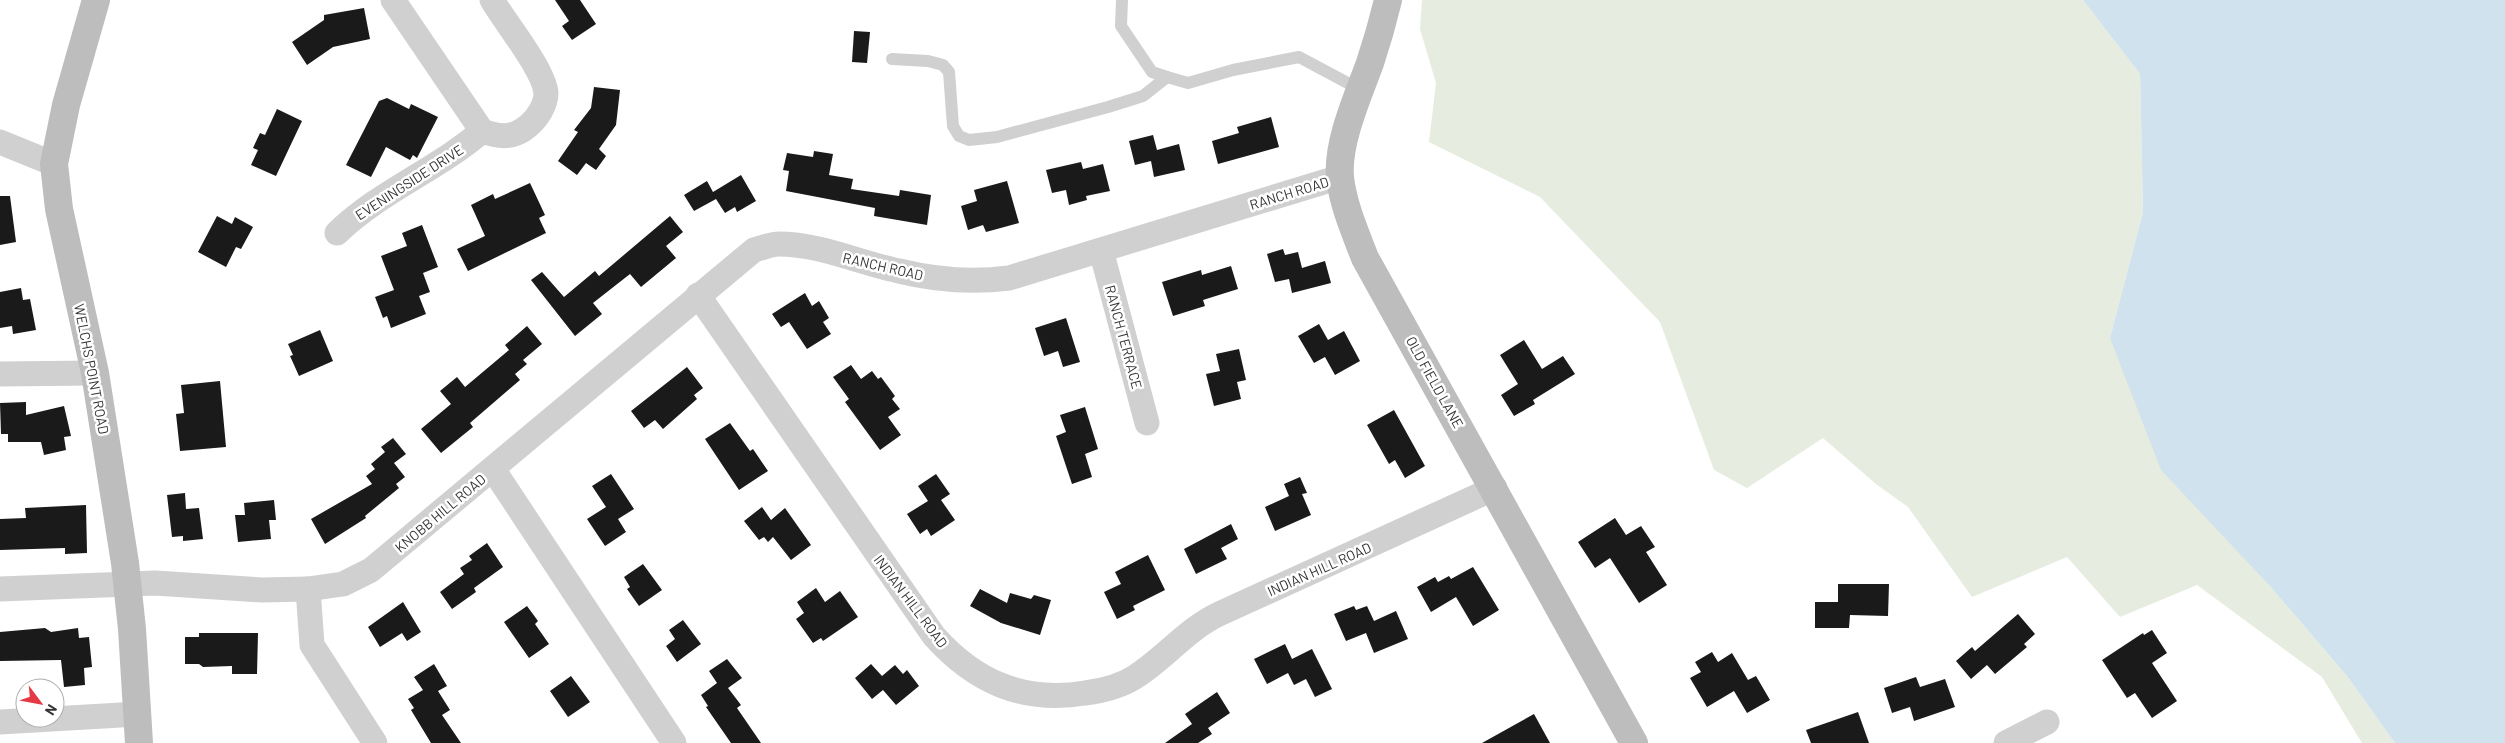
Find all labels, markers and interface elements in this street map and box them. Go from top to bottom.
street label: EVENINGSIDE DRIVE [352,141,466,223]
street label: RANCH ROAD [1247,173,1331,213]
street label: RANCH ROAD [841,249,925,283]
street label: RANCH TERRACE [1102,283,1146,391]
street label: WELCHS POINT ROAD [71,302,113,436]
street label: OLD FIELD LANE [1403,333,1467,431]
street label: KNOBB HILL ROAD [391,470,489,556]
street label: INDIAN HILL ROAD [1264,538,1374,600]
street label: INDIAN HILL ROAD [871,551,951,651]
north arrow [15,678,65,728]
text: N [42,702,61,719]

